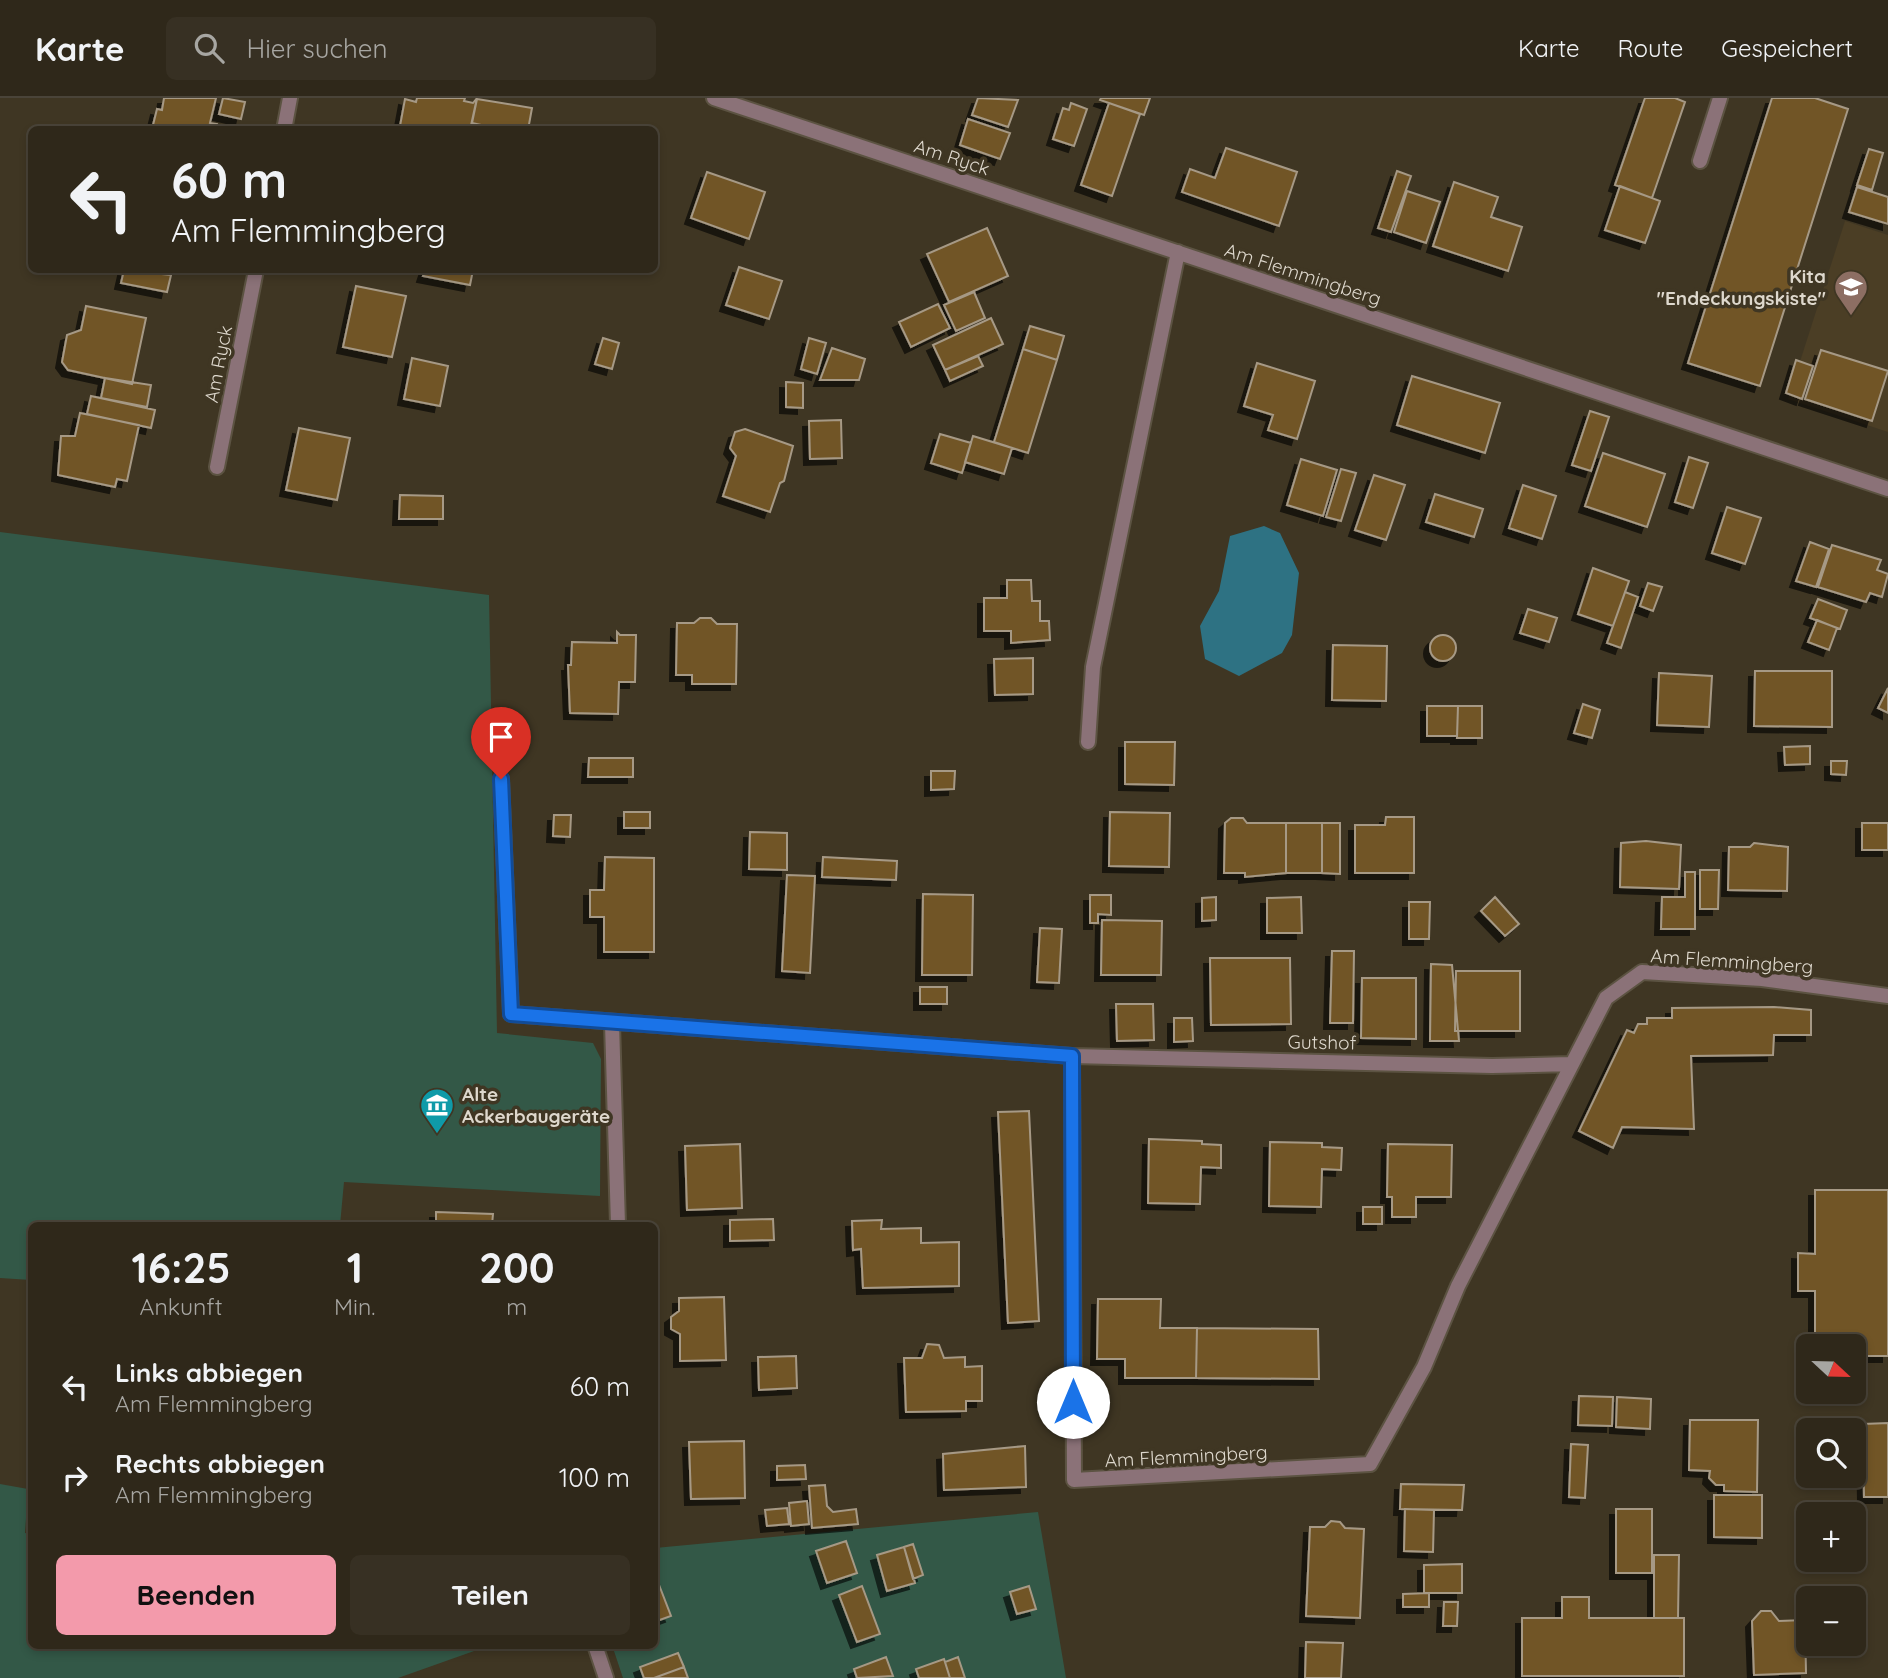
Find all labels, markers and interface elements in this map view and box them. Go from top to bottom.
search box [166,17,656,80]
text: Karte [35,28,124,69]
icon: search [190,29,228,67]
text: Hier suchen [246,32,388,65]
text: Karte [1518,33,1580,63]
text: Route [1618,33,1683,63]
text: Gespeichert [1721,33,1853,63]
street label: Am Ryck [911,133,993,181]
text: 60 m [171,149,287,210]
icon: left [56,154,147,245]
text: Am Flemmingberg [171,210,446,250]
street label: Am Flemmingberg [1222,237,1384,311]
place label: Kita "Endeckungskiste" [1657,264,1826,310]
school or university icon: Kita "Endeckungskiste" [1832,268,1870,317]
street label: Am Ryck [199,323,237,405]
pin [471,707,531,779]
icon: arrive [482,718,520,756]
street label: Am Flemmingberg [1650,943,1814,979]
street label: Gutshof [1287,1029,1357,1055]
place label: Alte Ackerbaugeräte [462,1082,610,1128]
museum icon: Alte Ackerbaugeräte [418,1086,456,1135]
text: 16:25 [131,1241,231,1294]
text: 1 [347,1241,363,1294]
text: 200 [479,1241,554,1294]
text: Ankunft [140,1292,223,1321]
text: Min. [334,1292,376,1321]
text: m [506,1292,527,1321]
north arrow [1796,1334,1866,1404]
map controls [1796,1334,1866,1656]
text: Links abbiegen [115,1356,303,1389]
position arrow [1036,1365,1110,1439]
icon: left [56,1368,94,1406]
text: 60 m [570,1370,630,1403]
text: Am Flemmingberg [115,1389,313,1418]
button: search [1796,1418,1866,1488]
street label: Am Flemmingberg [1104,1440,1268,1472]
text: Rechts abbiegen [115,1447,325,1480]
icon: right [56,1459,94,1497]
text: 100 m [559,1461,630,1494]
text: Am Flemmingberg [115,1480,313,1509]
button: + [1796,1502,1866,1572]
button: Beenden [56,1555,336,1635]
button: Teilen [350,1555,630,1635]
button: − [1796,1586,1866,1656]

